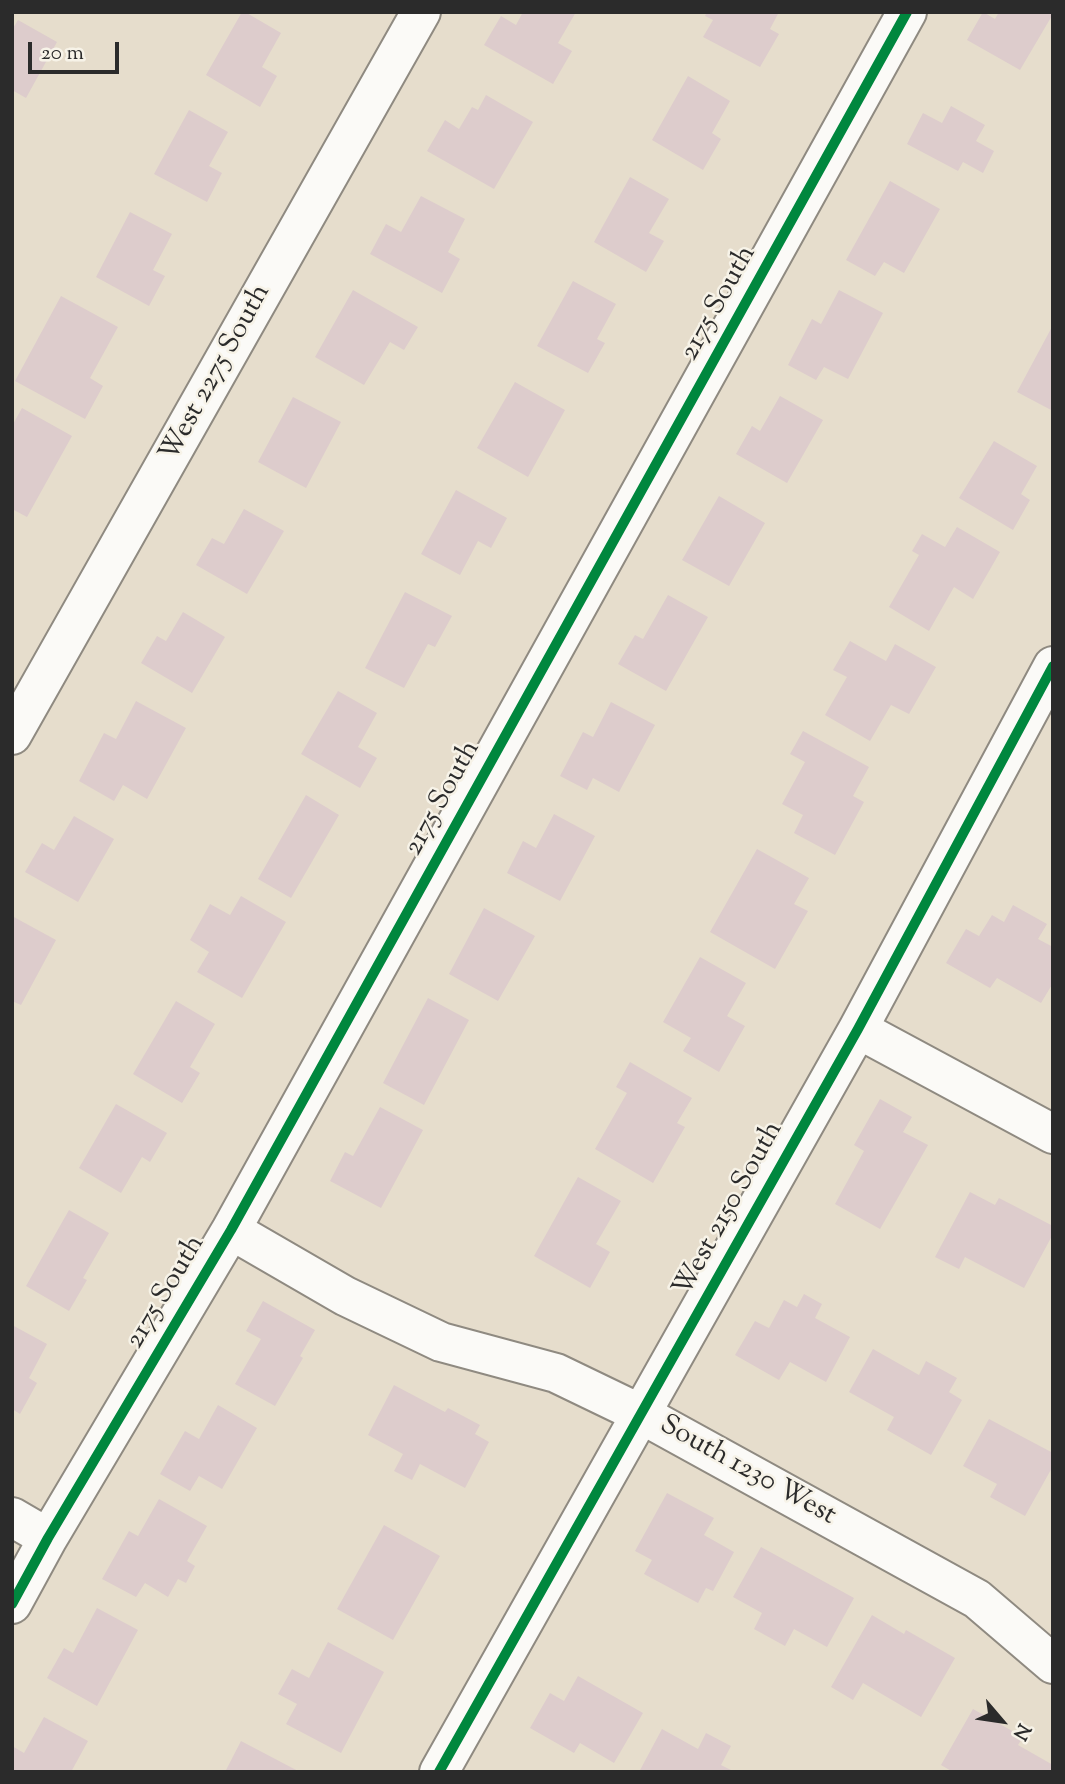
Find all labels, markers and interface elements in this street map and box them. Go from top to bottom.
scale bar [32,28,122,72]
text: 20 m [41,39,84,69]
street label: 2175 South [675,241,765,367]
street label: West 2275 South [154,279,280,469]
street label: 2175 South [399,736,489,862]
street label: West 2150 South [668,1117,792,1303]
street label: 2175 South [120,1230,214,1356]
street label: South 1230 West [653,1410,841,1534]
north arrow [967,1686,1037,1756]
text: N [1005,1718,1036,1745]

